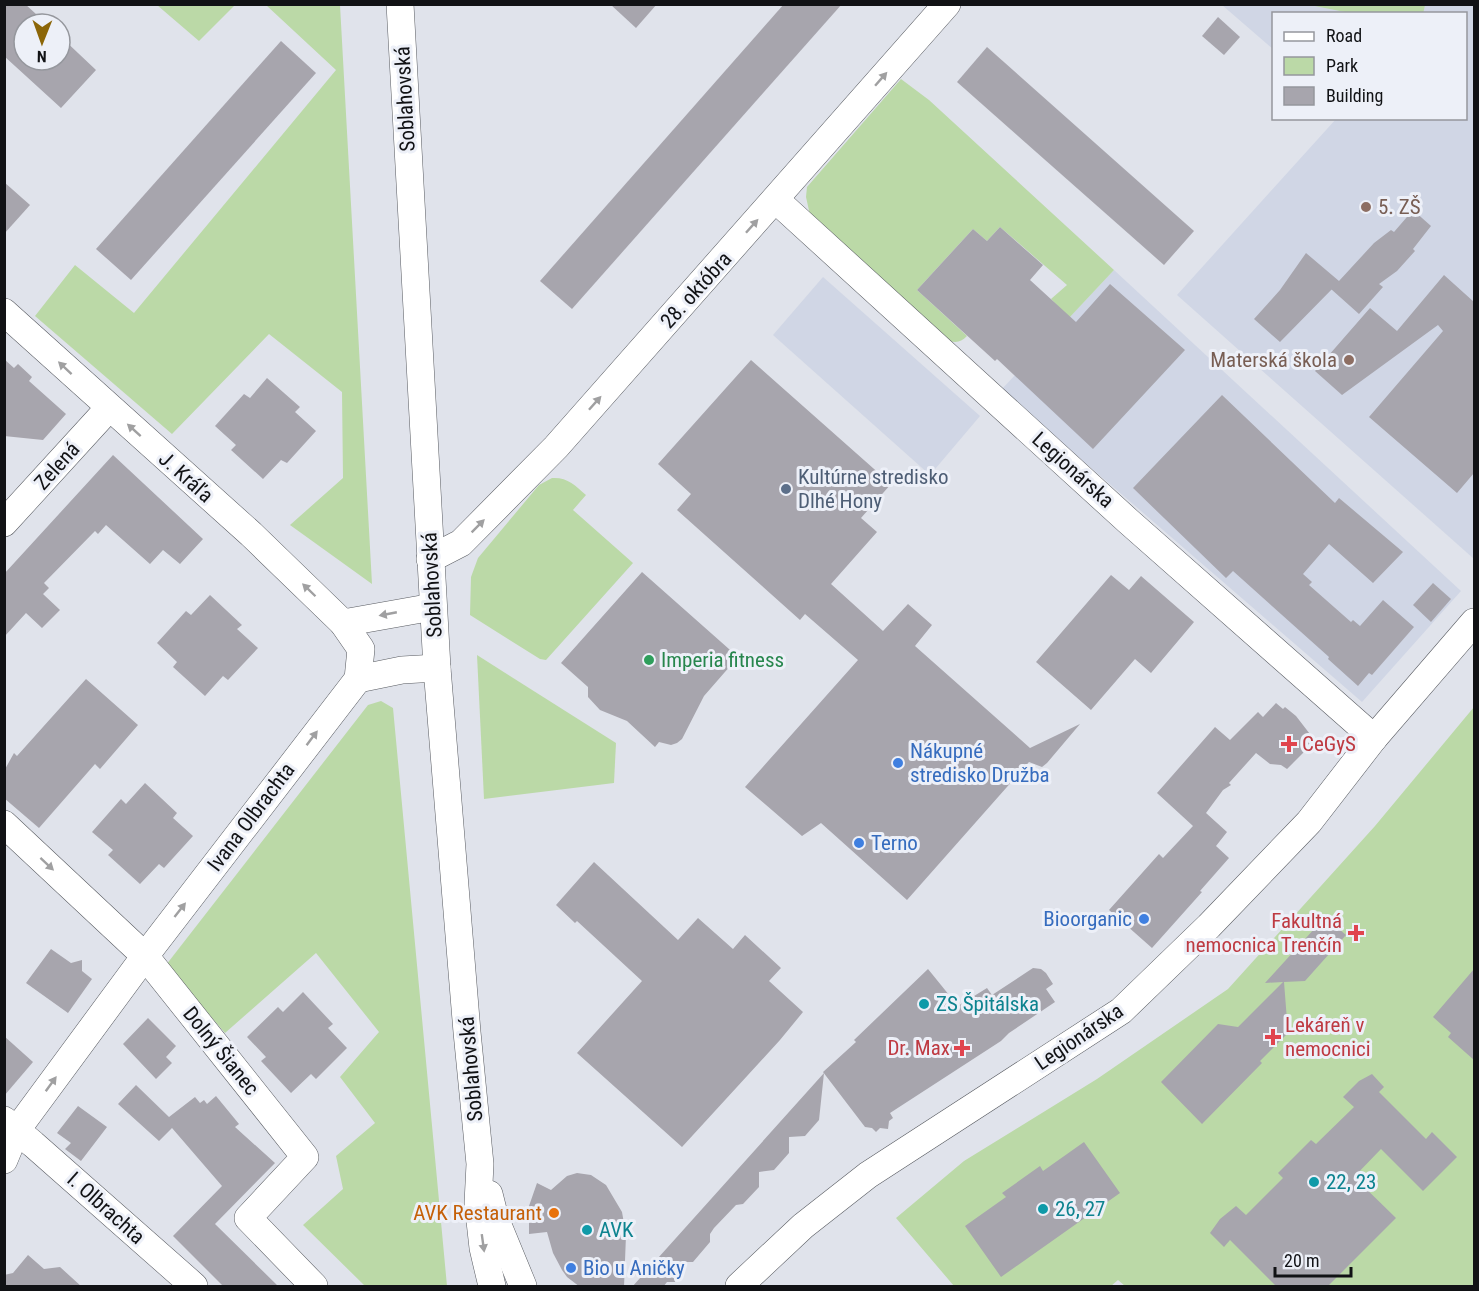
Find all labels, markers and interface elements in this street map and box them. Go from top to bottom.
north arrow [12,12,72,72]
legend [1272,12,1467,120]
text: Road [1326,25,1362,46]
street label: Soblahovská [390,46,420,152]
text: N [37,47,47,66]
text: Park [1326,55,1358,76]
one-way arrow [874,71,887,87]
text: Building [1326,85,1383,106]
place label: 5. ZŠ [1378,195,1421,219]
marker: 5. ZŠ [1359,200,1373,214]
one-way arrow [745,219,758,234]
street label: 28. októbra [656,247,736,333]
place label: Materská škola [1210,348,1337,372]
marker: Materská škola [1342,353,1356,367]
one-way arrow [59,362,73,376]
one-way arrow [588,396,601,411]
one-way arrow [126,423,141,437]
street label: Legionárska [1027,427,1119,513]
street label: Zelená [30,437,84,495]
street label: J. Kráľa [154,447,218,507]
place label: Kultúrne stredisko Dlhé Hony [798,465,948,513]
marker: Kultúrne stredisko Dlhé Hony [779,482,793,496]
one-way arrow [470,519,484,533]
street label: Soblahovská [417,532,447,638]
one-way arrow [301,583,316,597]
one-way arrow [379,610,398,619]
place label: Imperia fitness [661,648,784,672]
marker: Imperia fitness [642,653,656,667]
one-way arrow [306,731,318,747]
place label: CeGyS [1302,732,1356,756]
marker: CeGyS [1280,735,1298,753]
place label: Nákupné stredisko Družba [910,739,1050,787]
marker: Nákupné stredisko Družba [891,756,905,770]
street label: Ivana Olbrachta [203,758,299,876]
place label: Terno [871,831,918,855]
marker: Terno [852,836,866,850]
one-way arrow [40,857,55,871]
one-way arrow [174,902,186,917]
place label: Bioorganic [1043,907,1132,931]
place label: Fakultná nemocnica Trenčín [1186,909,1342,957]
marker: Bioorganic [1137,912,1151,926]
marker: Fakultná nemocnica Trenčín [1347,924,1365,942]
place label: ZS Špitálska [936,992,1039,1016]
marker: ZS Špitálska [917,997,931,1011]
street label: Legionárska [1030,999,1128,1075]
street label: Dolný Šianec [178,1002,264,1100]
place label: Lekáreň v nemocnici [1285,1013,1371,1061]
street label: Soblahovská [454,1016,488,1122]
marker: Lekáreň v nemocnici [1266,1030,1280,1044]
place label: Dr. Max [887,1036,950,1060]
marker: Dr. Max [955,1041,969,1055]
one-way arrow [45,1076,57,1092]
street label: I. Olbrachta [62,1167,150,1249]
place label: 22, 23 [1326,1170,1376,1194]
marker: 22, 23 [1307,1175,1321,1189]
place label: 26, 27 [1055,1197,1105,1221]
place label: AVK Restaurant [413,1201,542,1225]
marker: 26, 27 [1036,1202,1050,1216]
marker: AVK Restaurant [547,1206,561,1220]
place label: AVK [599,1218,634,1242]
marker: AVK [580,1223,594,1237]
one-way arrow [478,1234,487,1253]
scale bar [1275,1240,1352,1278]
text: 20 m [1284,1250,1319,1271]
place label: Bio u Aničky [583,1256,685,1280]
marker: Bio u Aničky [564,1261,578,1275]

